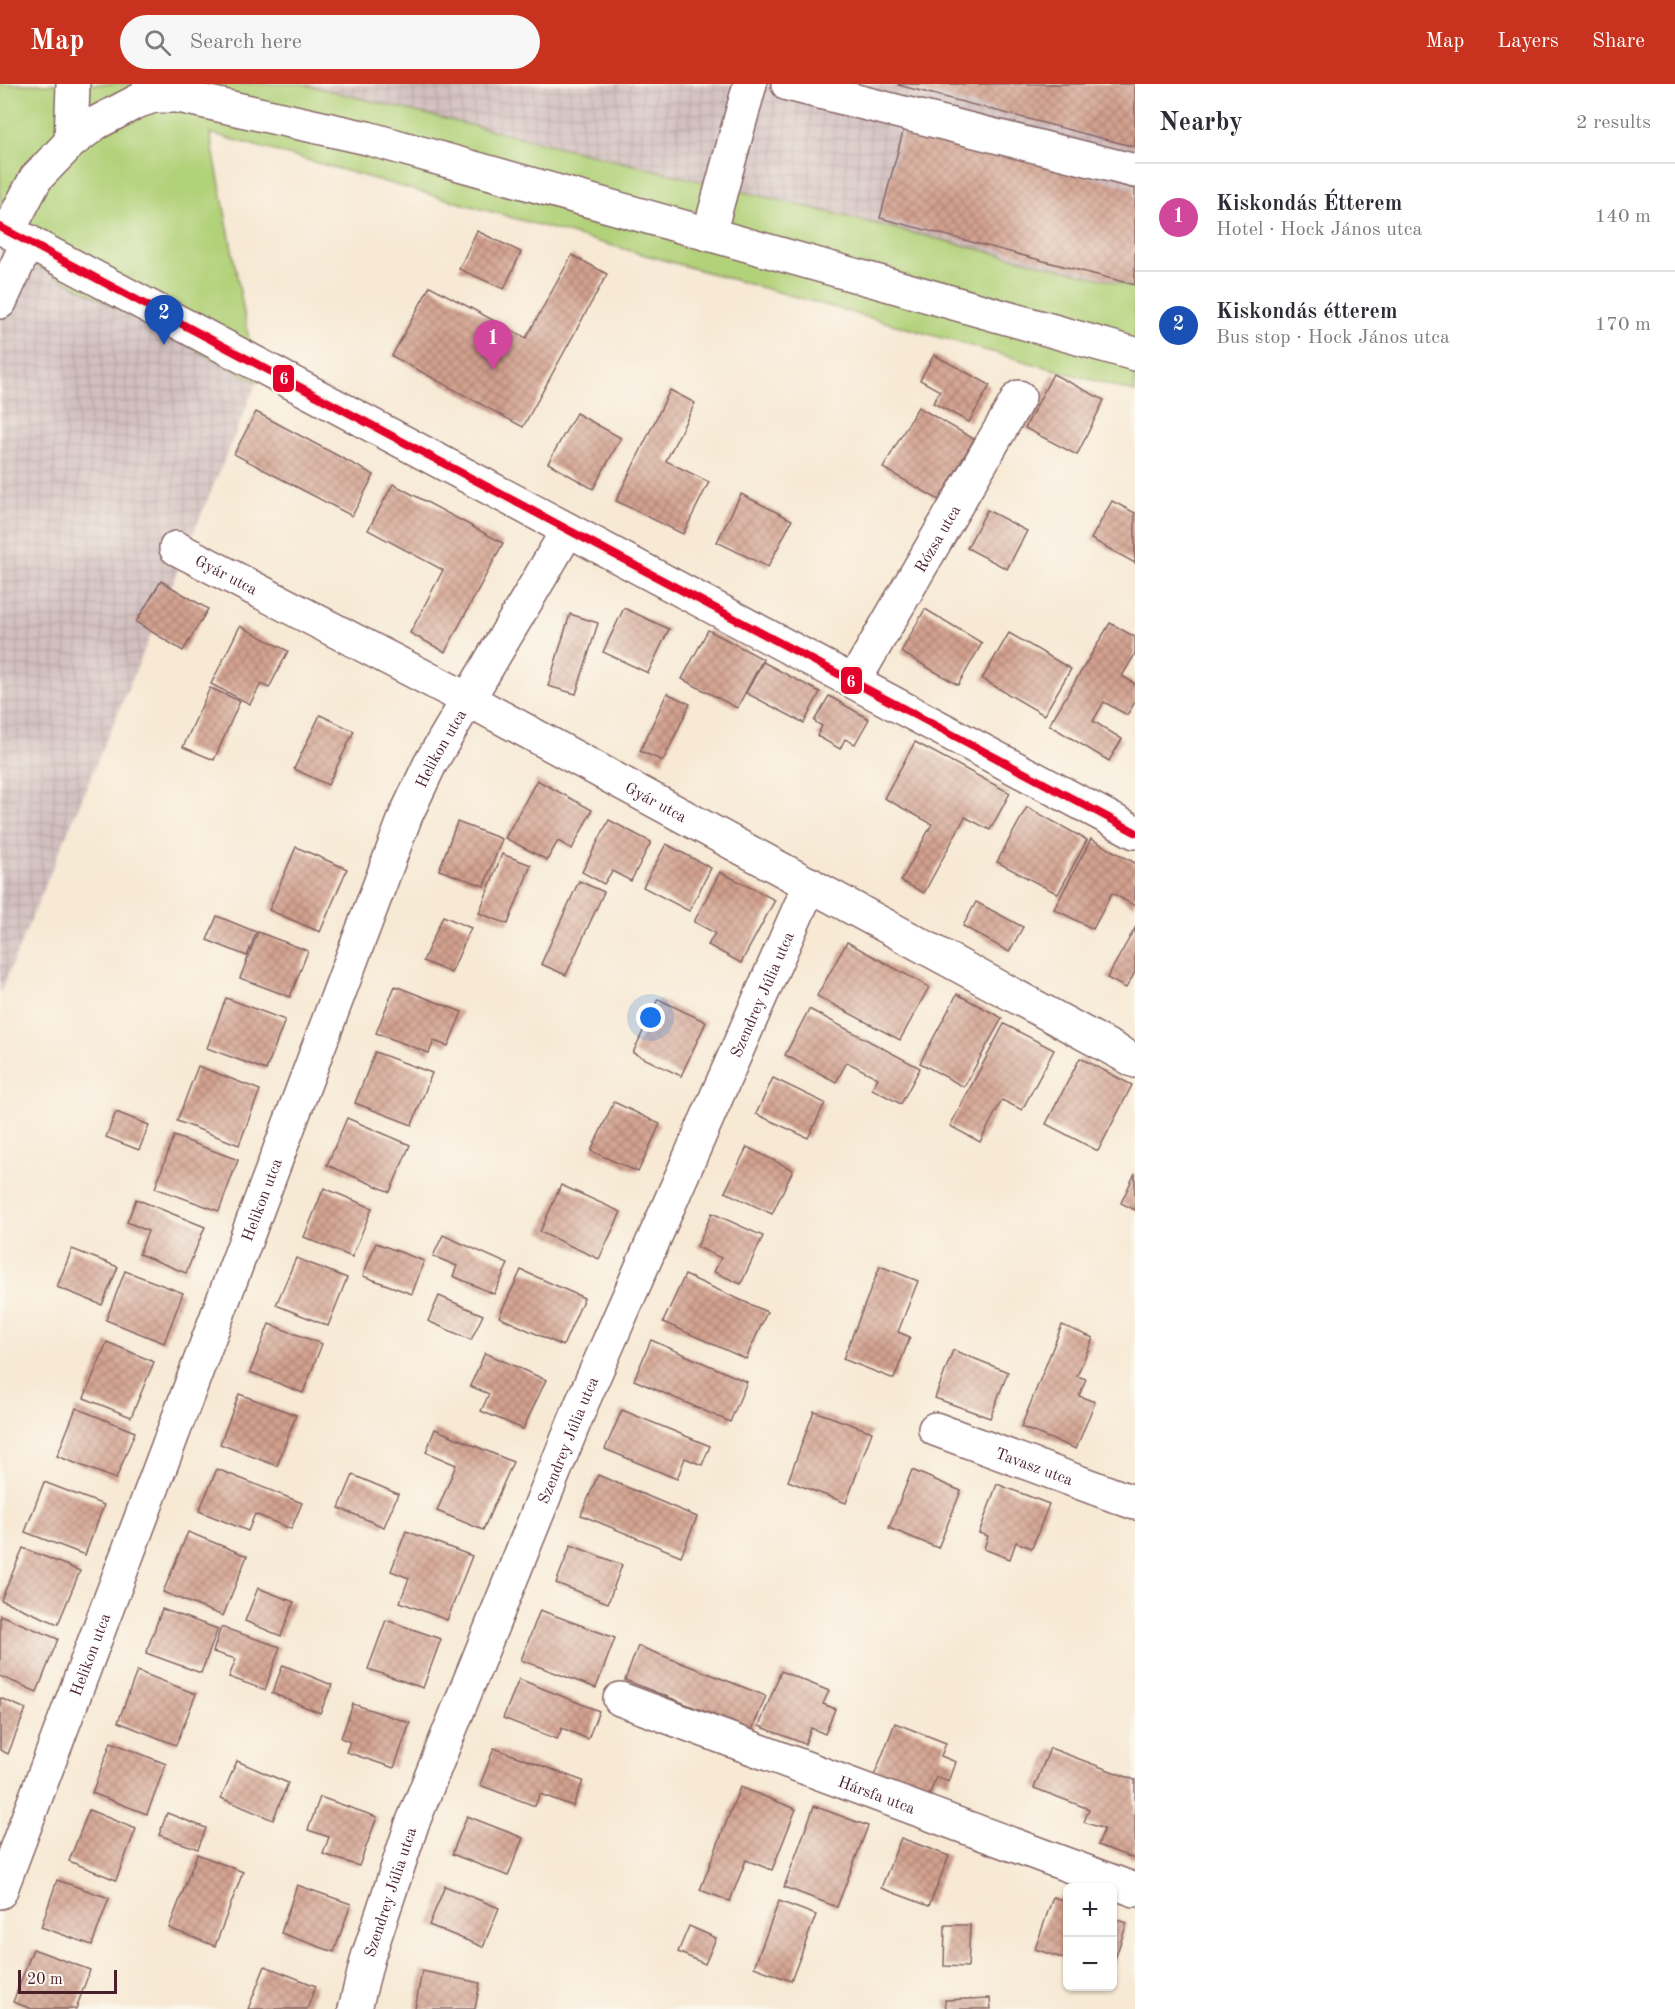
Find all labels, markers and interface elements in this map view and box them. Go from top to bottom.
search box [120,15,540,69]
icon: search [141,26,174,59]
text: Map [30,28,84,56]
text: Search here [189,31,302,53]
text: Map [1425,31,1464,52]
text: Layers [1497,31,1559,52]
text: Share [1592,31,1645,52]
text: Nearby [1159,110,1243,136]
text: 2 results [1576,113,1651,133]
text: Kiskondás Étterem [1216,193,1402,215]
text: 1 [1173,207,1184,227]
text: 140 m [1595,207,1651,227]
text: Hotel · Hock János utca [1216,220,1422,240]
pin: 2 [144,296,184,345]
text: Kiskondás étterem [1216,301,1398,323]
text: 2 [1173,315,1184,335]
text: 170 m [1595,315,1651,335]
pin: 1 [474,320,512,370]
text: Bus stop · Hock János utca [1216,328,1450,348]
line badge: 6 [272,364,295,393]
text: 6 [279,372,289,388]
street label: Rózsa utca [913,503,964,576]
street label: Gyár utca [192,553,259,599]
line badge: 6 [840,666,863,695]
text: 6 [846,675,856,691]
street label: Helikon utca [414,707,470,791]
street label: Gyár utca [622,780,689,826]
street label: Szendrey Júlia utca [729,930,798,1060]
your location [636,1003,665,1032]
street label: Helikon utca [240,1157,286,1244]
street label: Szendrey Júlia utca [536,1375,602,1506]
street label: Tavasz utca [993,1446,1075,1489]
street label: Helikon utca [69,1611,114,1699]
street label: Hársfa utca [836,1775,917,1818]
street label: Szendrey Júlia utca [363,1826,420,1960]
map controls [1063,1883,1117,1991]
button: + [1063,1883,1117,1937]
button: − [1063,1937,1117,1991]
scale bar [18,1967,117,1994]
text: 20 m [27,1972,63,1988]

